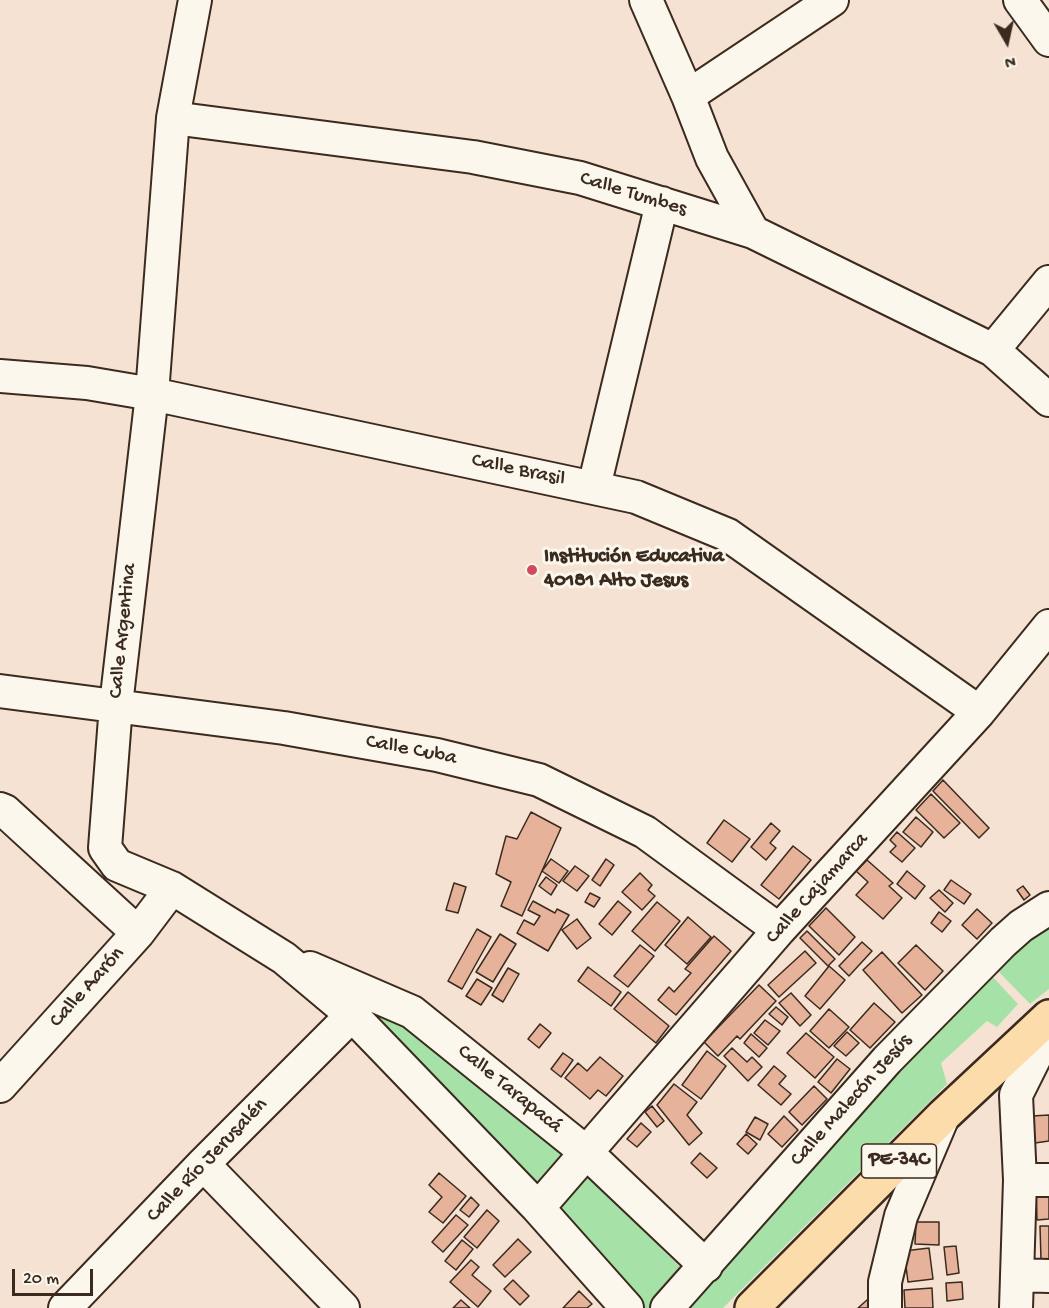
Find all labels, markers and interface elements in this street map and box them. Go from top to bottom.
north arrow [977,12,1037,72]
text: N [1003,50,1017,70]
street label: Calle Tumbes [576,167,690,223]
street label: Calle Brasil [469,449,567,493]
place label: Institución Educativa 40181 Alto Jesus [544,545,724,595]
street label: Calle Argentina [104,562,144,700]
marker: Institución Educativa 40181 Alto Jesus [525,563,539,577]
street label: Calle Cuba [363,730,459,772]
street label: Calle Cajamarca [761,828,875,950]
street label: Calle Aarón [45,942,131,1034]
street label: Calle Malecón Jesús [786,1029,918,1173]
street label: Calle Tarapacá [451,1040,567,1140]
street label: Calle Río Jerusalén [142,1093,274,1229]
road number: PE-34C [862,1144,936,1178]
scale bar [15,1257,96,1295]
text: 20 m [23,1269,59,1290]

